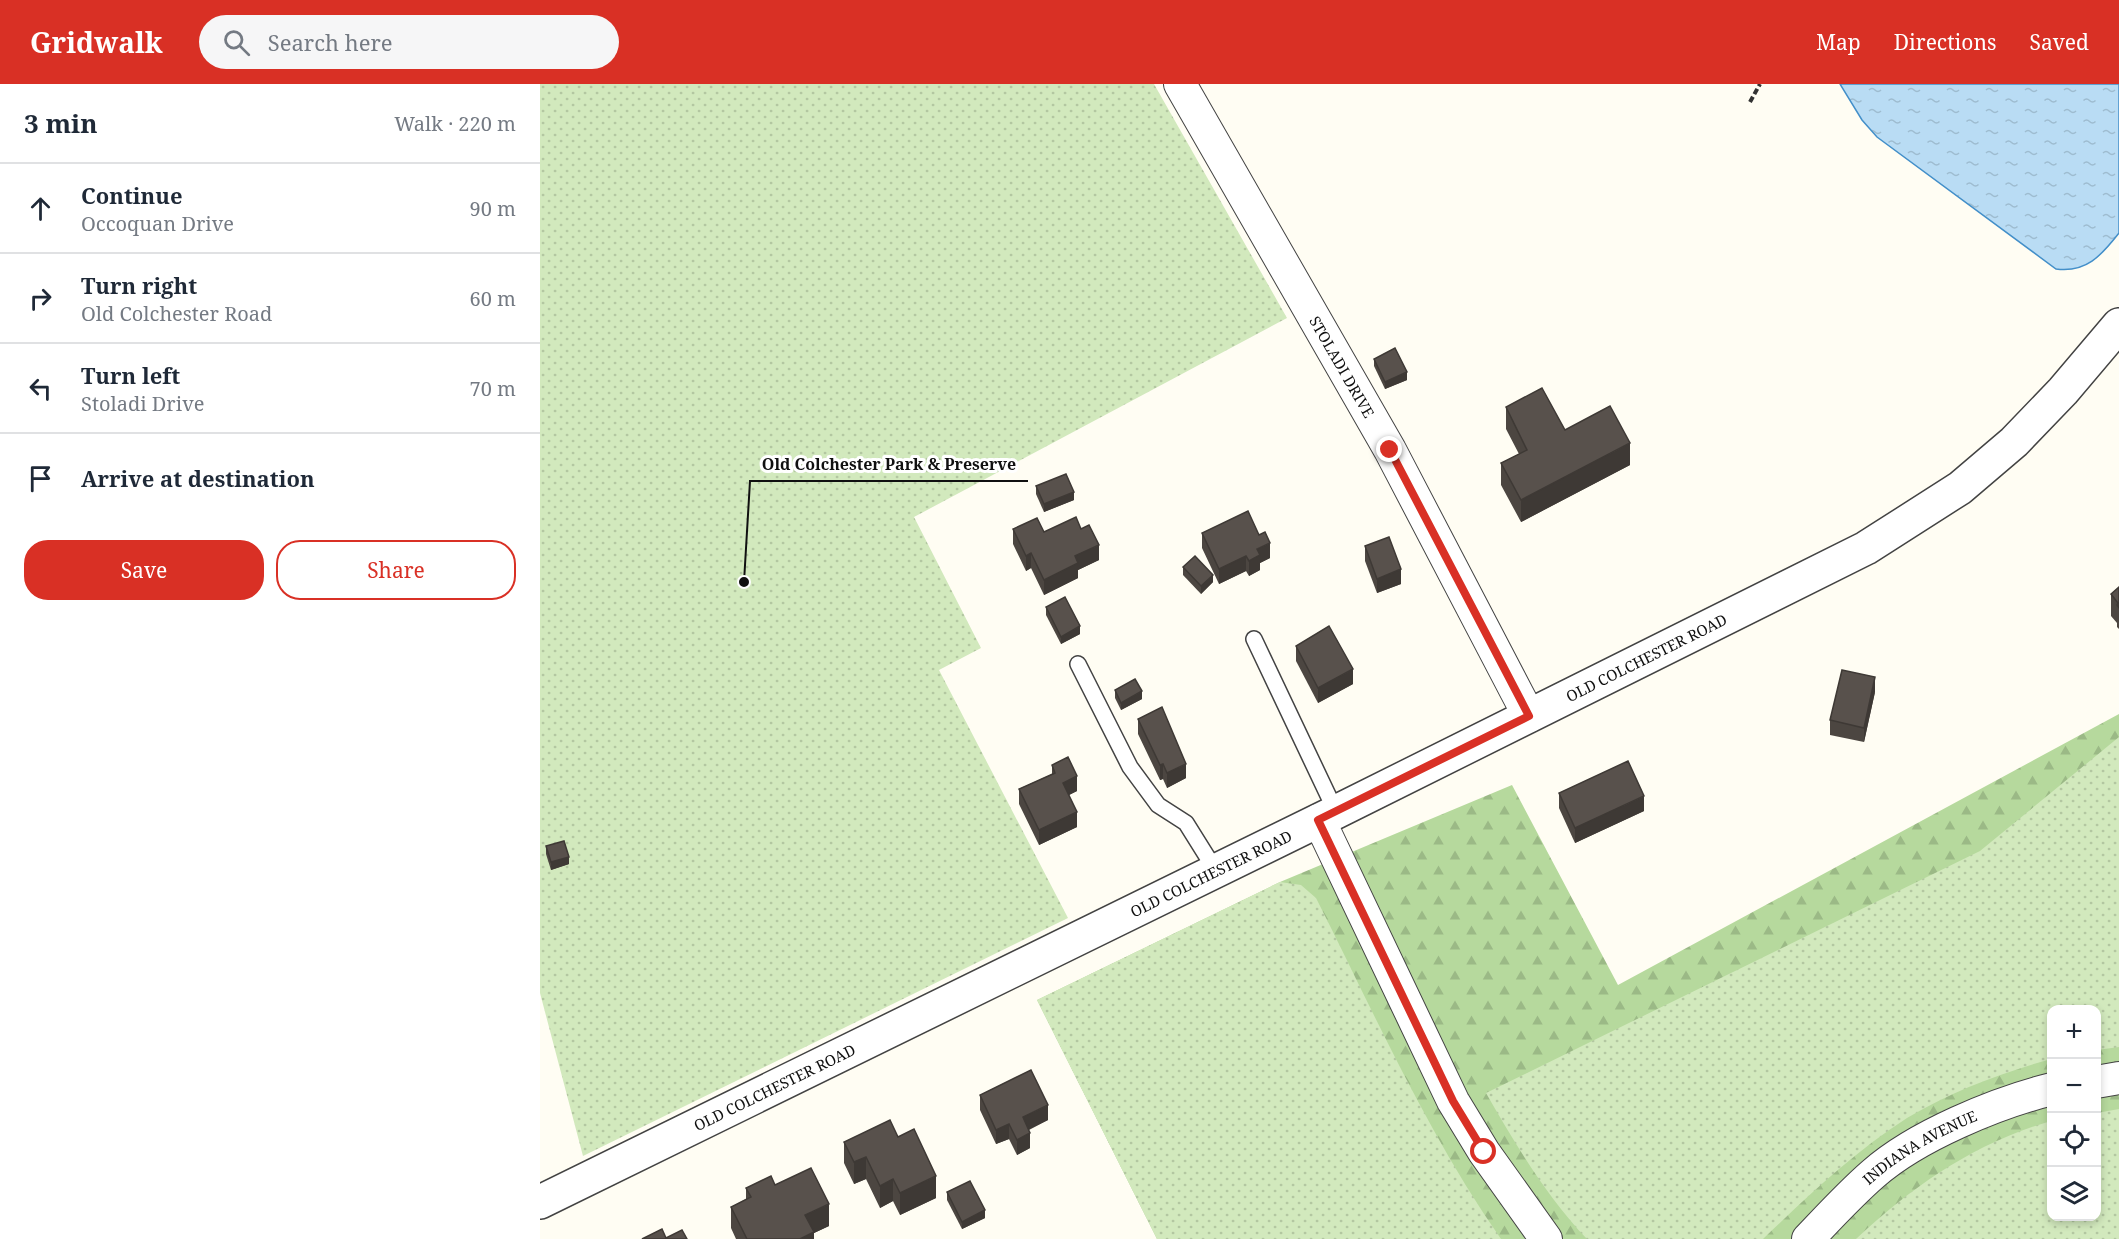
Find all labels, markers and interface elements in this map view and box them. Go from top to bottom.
search box [199,15,619,69]
text: Gridwalk [30,23,163,61]
icon: search [220,26,253,59]
text: Search here [268,27,393,57]
text: Map [1816,28,1861,56]
text: Directions [1894,28,1996,56]
text: Saved [2029,28,2089,56]
text: 3 min [24,105,98,141]
text: Walk · 220 m [394,110,516,137]
text: Continue [81,180,183,210]
icon: ahead [24,192,57,225]
text: 90 m [470,195,516,222]
text: Occoquan Drive [81,210,234,237]
text: Turn right [81,270,197,300]
icon: right [24,282,57,315]
text: 60 m [470,285,516,312]
text: Old Colchester Road [81,300,272,327]
street label: STOLADI DRIVE [1305,312,1379,421]
text: Turn left [81,360,180,390]
icon: left [24,372,57,405]
text: 70 m [470,375,516,402]
text: Stoladi Drive [81,390,204,417]
route end [1376,436,1402,462]
callout: Old Colchester Park & Preserve [750,447,1028,481]
text: Old Colchester Park & Preserve [762,453,1016,475]
icon: arrive [24,462,57,495]
text: Arrive at destination [81,463,315,493]
button: Save [24,540,264,600]
button: Share [276,540,516,600]
street label: OLD COLCHESTER ROAD [1562,609,1730,706]
street label: OLD COLCHESTER ROAD [1127,825,1295,921]
map controls [2047,1005,2101,1221]
button: + [2047,1005,2101,1059]
street label: OLD COLCHESTER ROAD [690,1039,859,1135]
button: − [2047,1059,2101,1113]
street label: INDIANA AVENUE [1858,1105,1980,1189]
button: locate [2047,1113,2101,1167]
route start [1470,1138,1496,1164]
button: layers [2047,1167,2101,1221]

